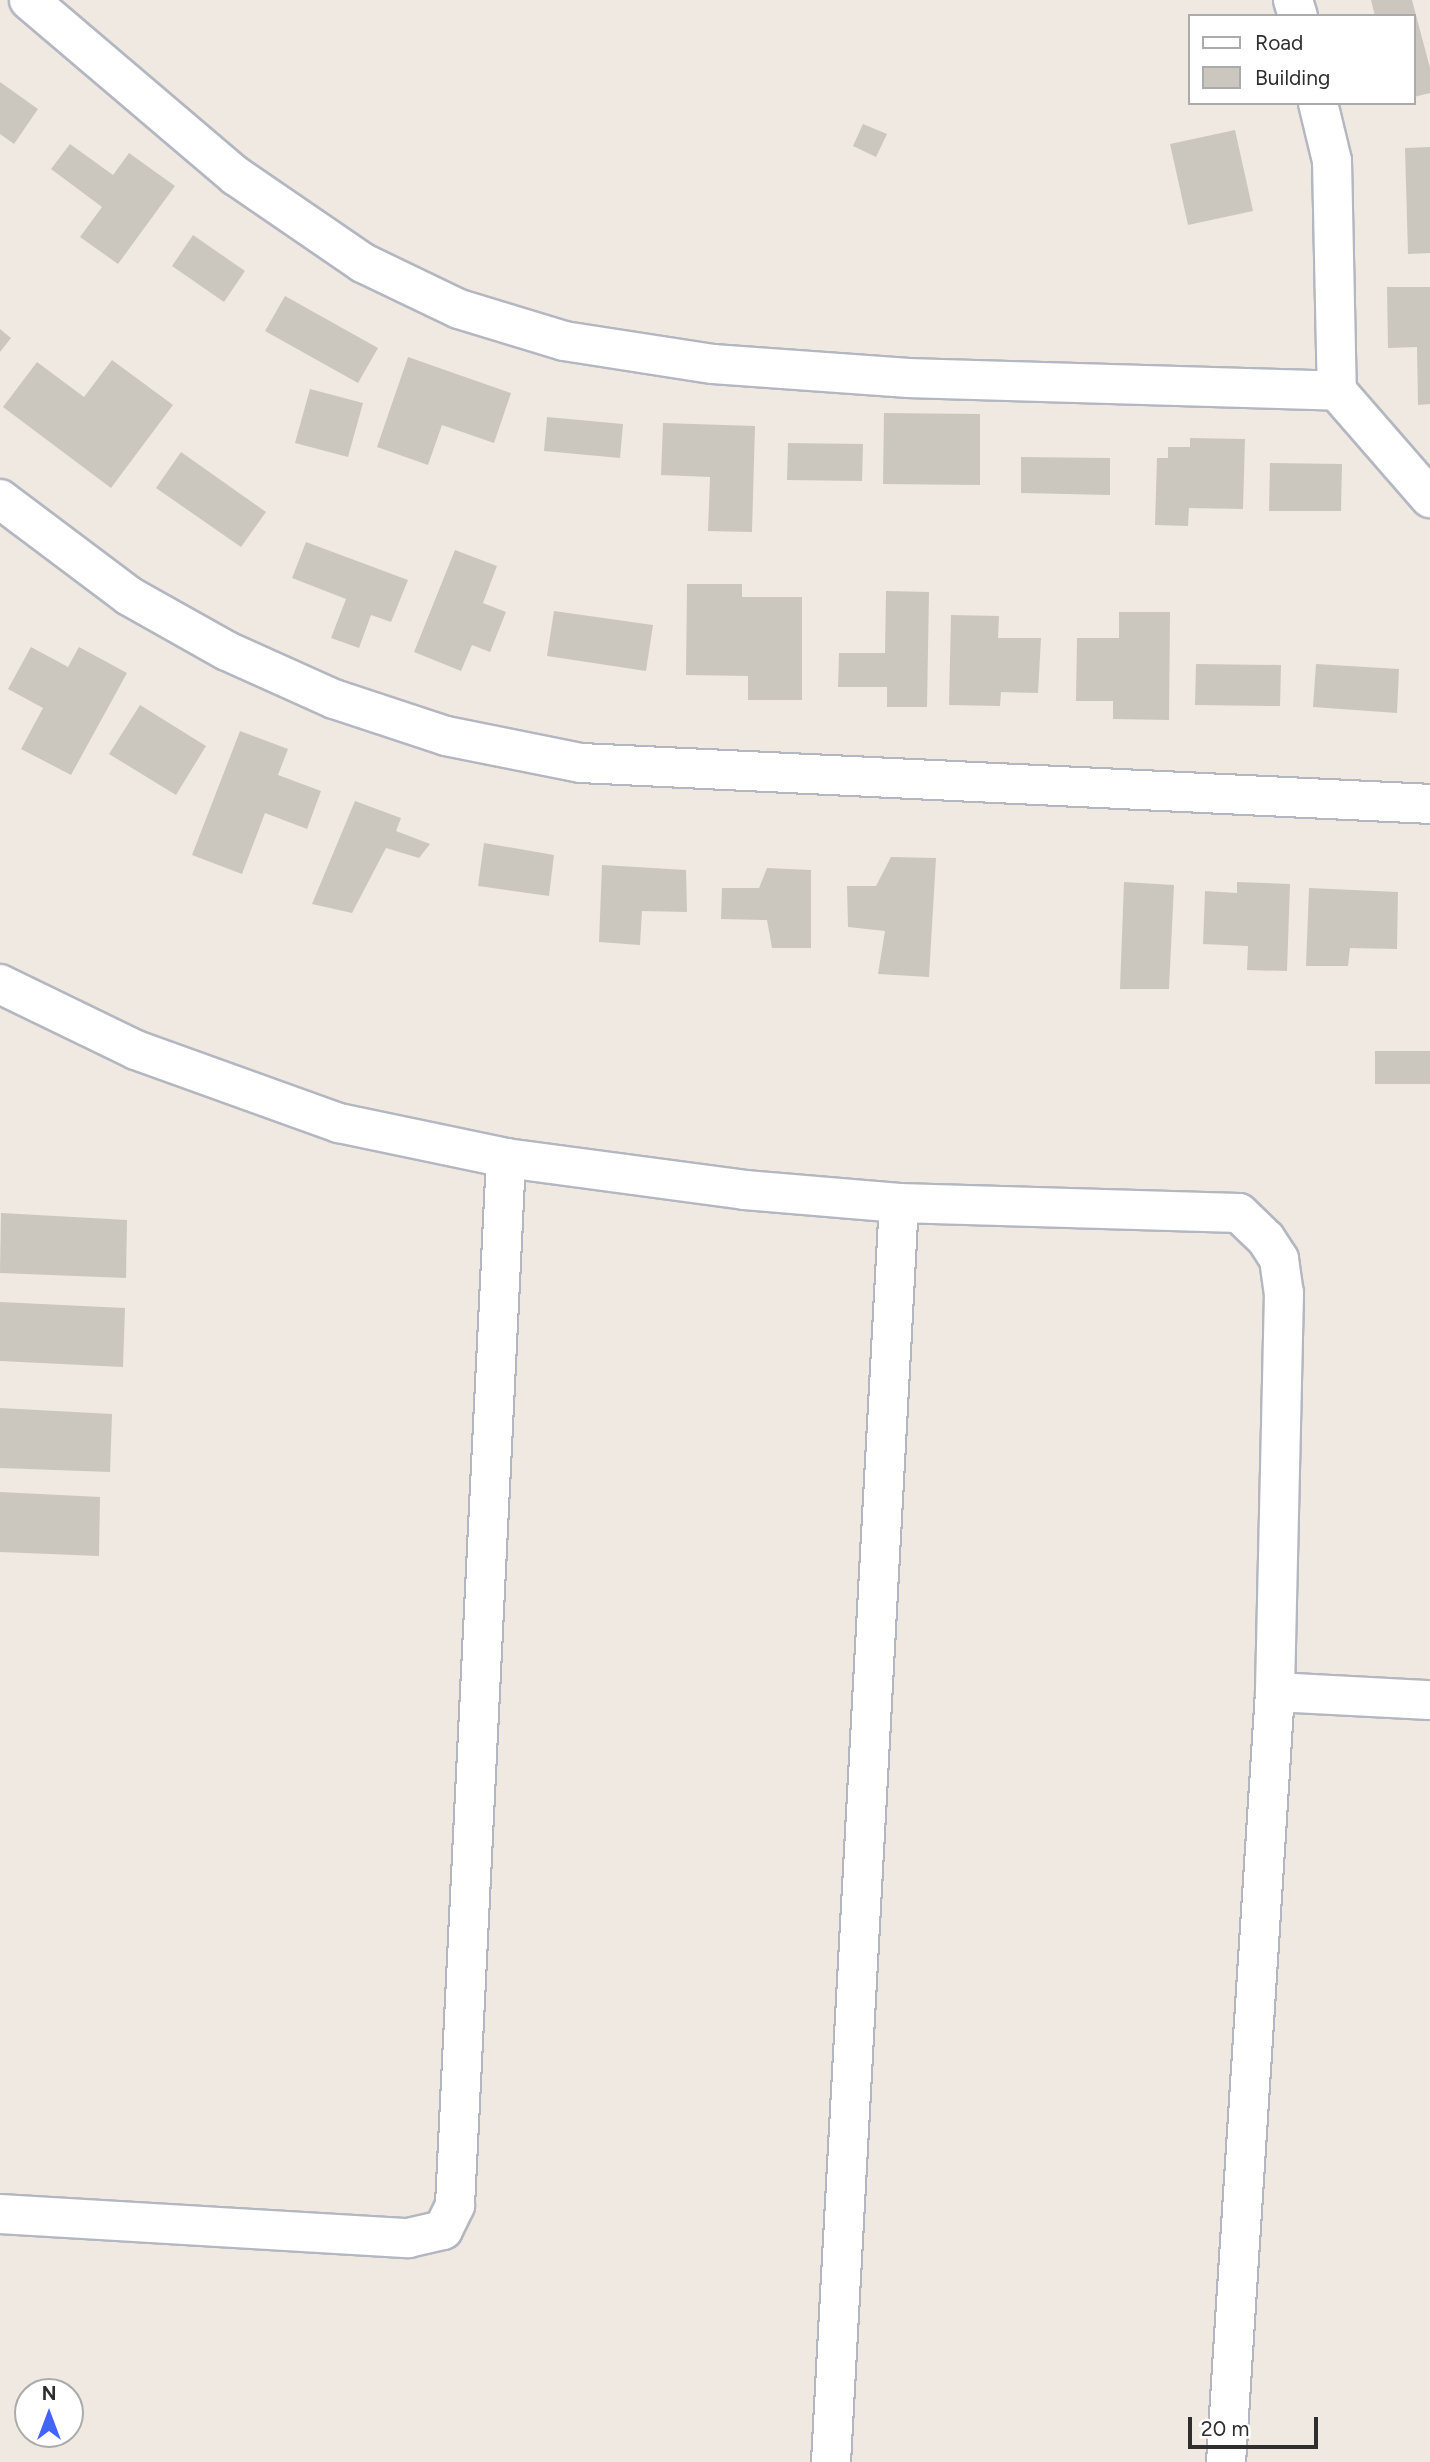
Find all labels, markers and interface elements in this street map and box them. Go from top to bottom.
legend [1188,14,1416,105]
text: Road [1255,30,1303,55]
text: Building [1255,65,1330,90]
north arrow [14,2378,84,2448]
text: N [42,2382,56,2405]
scale bar [1192,2402,1322,2446]
text: 20 m [1201,2416,1249,2441]

